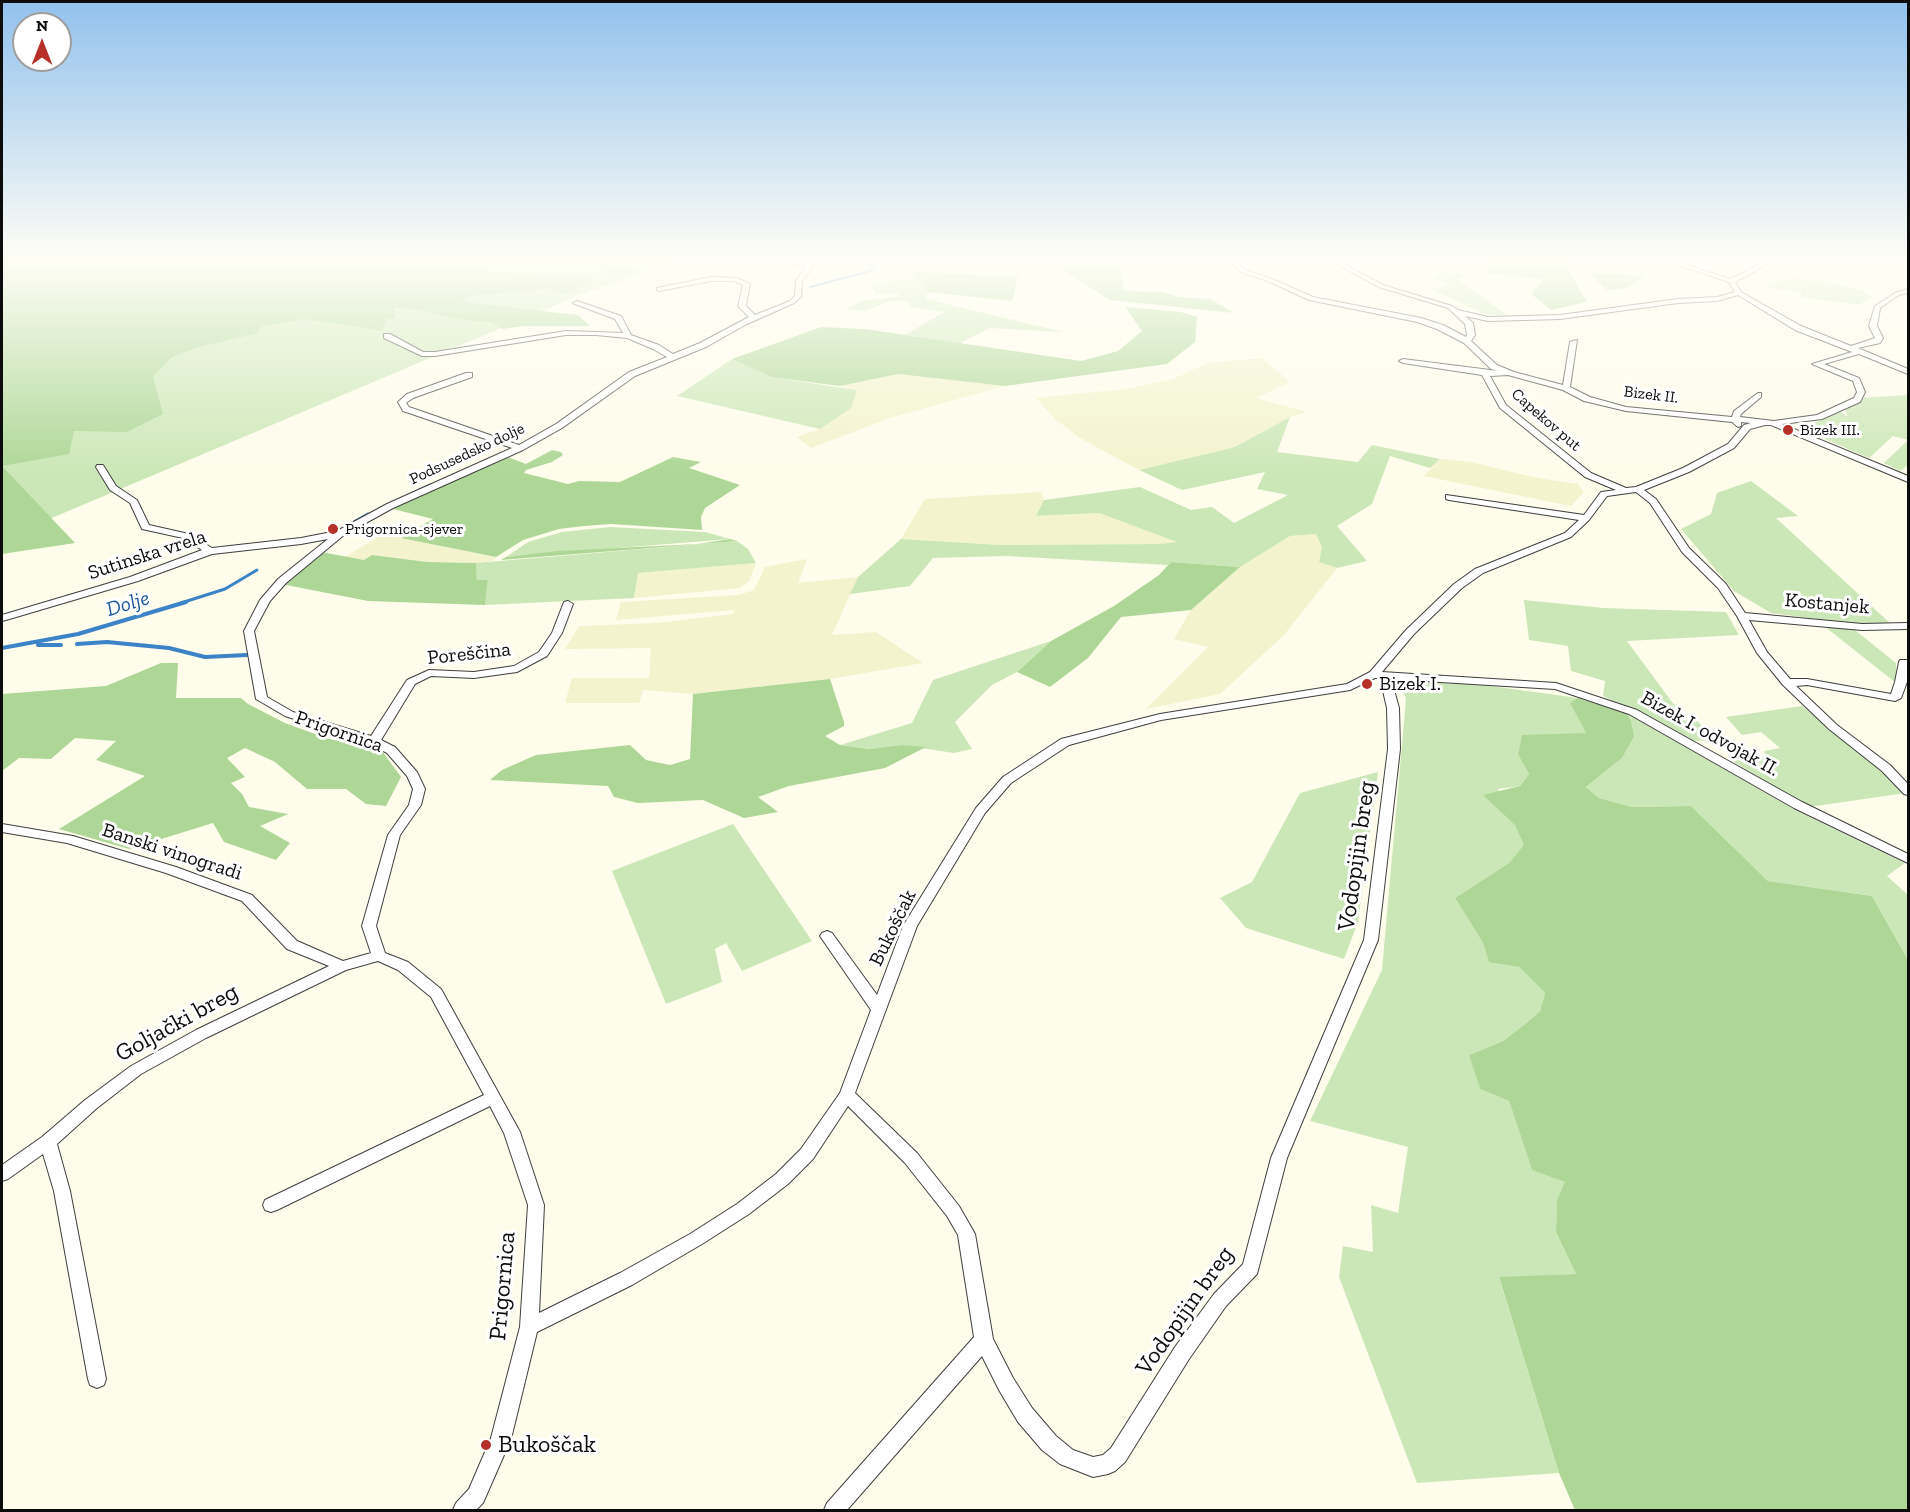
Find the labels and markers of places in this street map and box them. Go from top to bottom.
place label: Bizek III. [1800,420,1860,440]
marker: Bizek III. [1781,423,1795,437]
place label: Prigornica-sjever [345,519,464,539]
marker: Prigornica-sjever [326,522,340,536]
place label: Bizek I. [1379,672,1441,696]
marker: Bizek I. [1360,677,1374,691]
place label: Bukoščak [498,1431,596,1459]
marker: Bukoščak [479,1438,493,1452]

